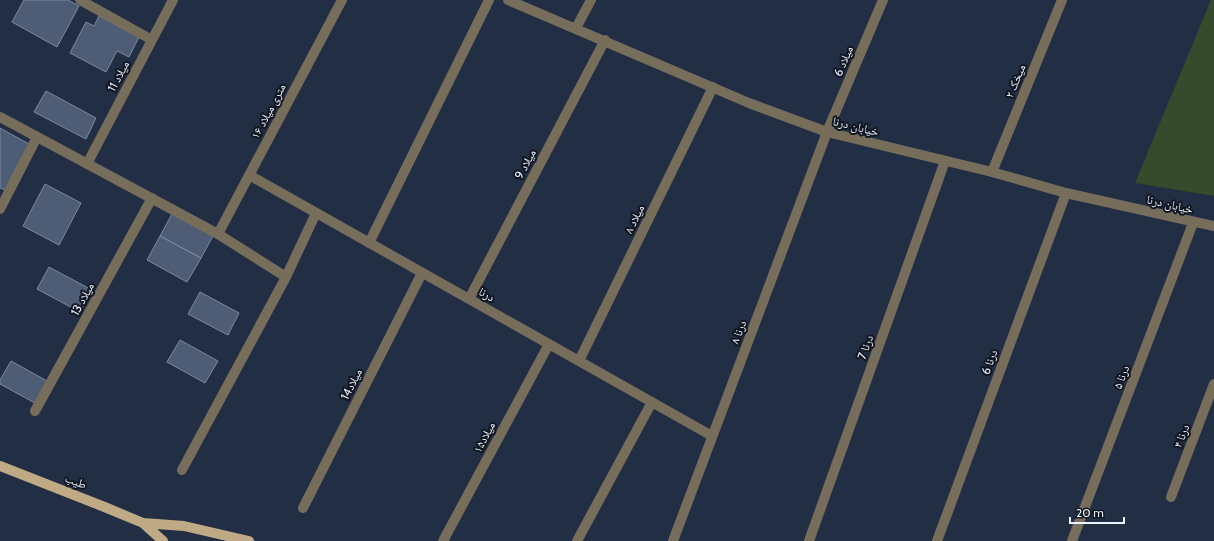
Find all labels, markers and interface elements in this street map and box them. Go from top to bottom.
street label: میلاد 6 [830,44,856,79]
street label: میلاد 11 [104,58,132,94]
street label: میخک ۲ [1001,62,1029,100]
street label: ۱۶ متری میلاد [247,81,289,141]
street label: خیابان درنا [831,113,881,139]
street label: میلاد 9 [511,147,539,182]
street label: خیابان درنا [1145,191,1195,217]
street label: میلاد ۸ [621,202,648,236]
street label: میلاد 13 [67,280,97,318]
street label: درنا [476,284,498,304]
street label: درنا ۸ [727,318,749,346]
street label: درنا 7 [854,333,876,361]
street label: درنا 6 [978,347,1000,377]
street label: درنا ۵ [1110,363,1132,391]
street label: میلاد14 [337,366,365,402]
street label: میلاد۱۵ [470,419,499,455]
street label: درنا ۴ [1170,422,1192,450]
street label: طیب [63,470,89,492]
scale bar [1070,499,1124,525]
text: 20 m [1076,505,1104,520]

